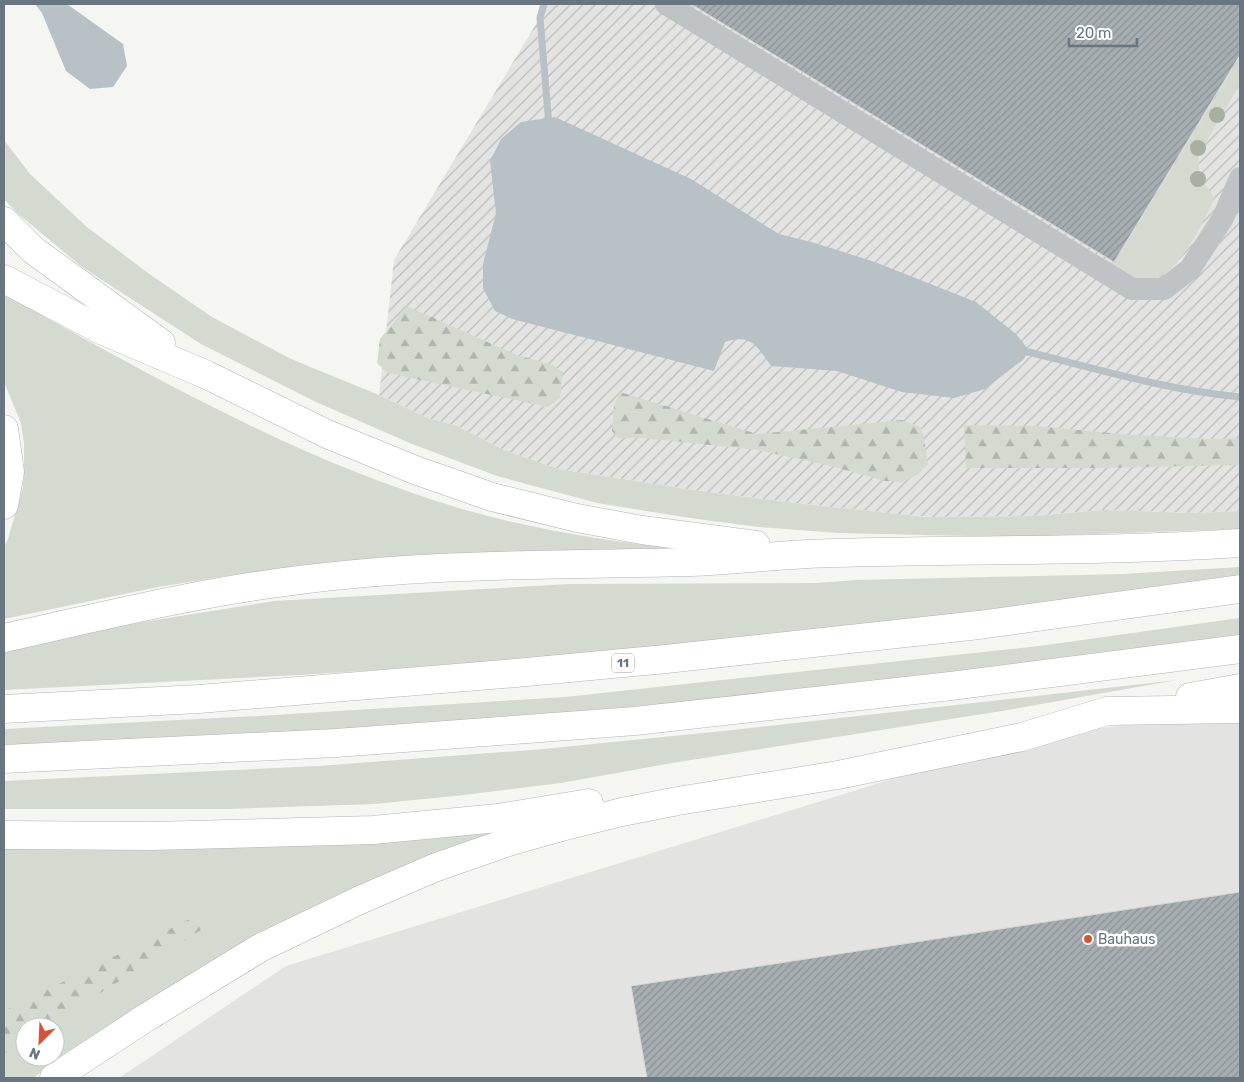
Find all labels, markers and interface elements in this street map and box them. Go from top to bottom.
scale bar [1069,15,1136,47]
text: 20 m [1076,24,1111,42]
road number: 11 [612,654,634,672]
place label: Bauhaus [1098,931,1155,948]
marker: Bauhaus [1082,933,1094,945]
north arrow [15,1017,65,1067]
text: N [27,1044,43,1063]

